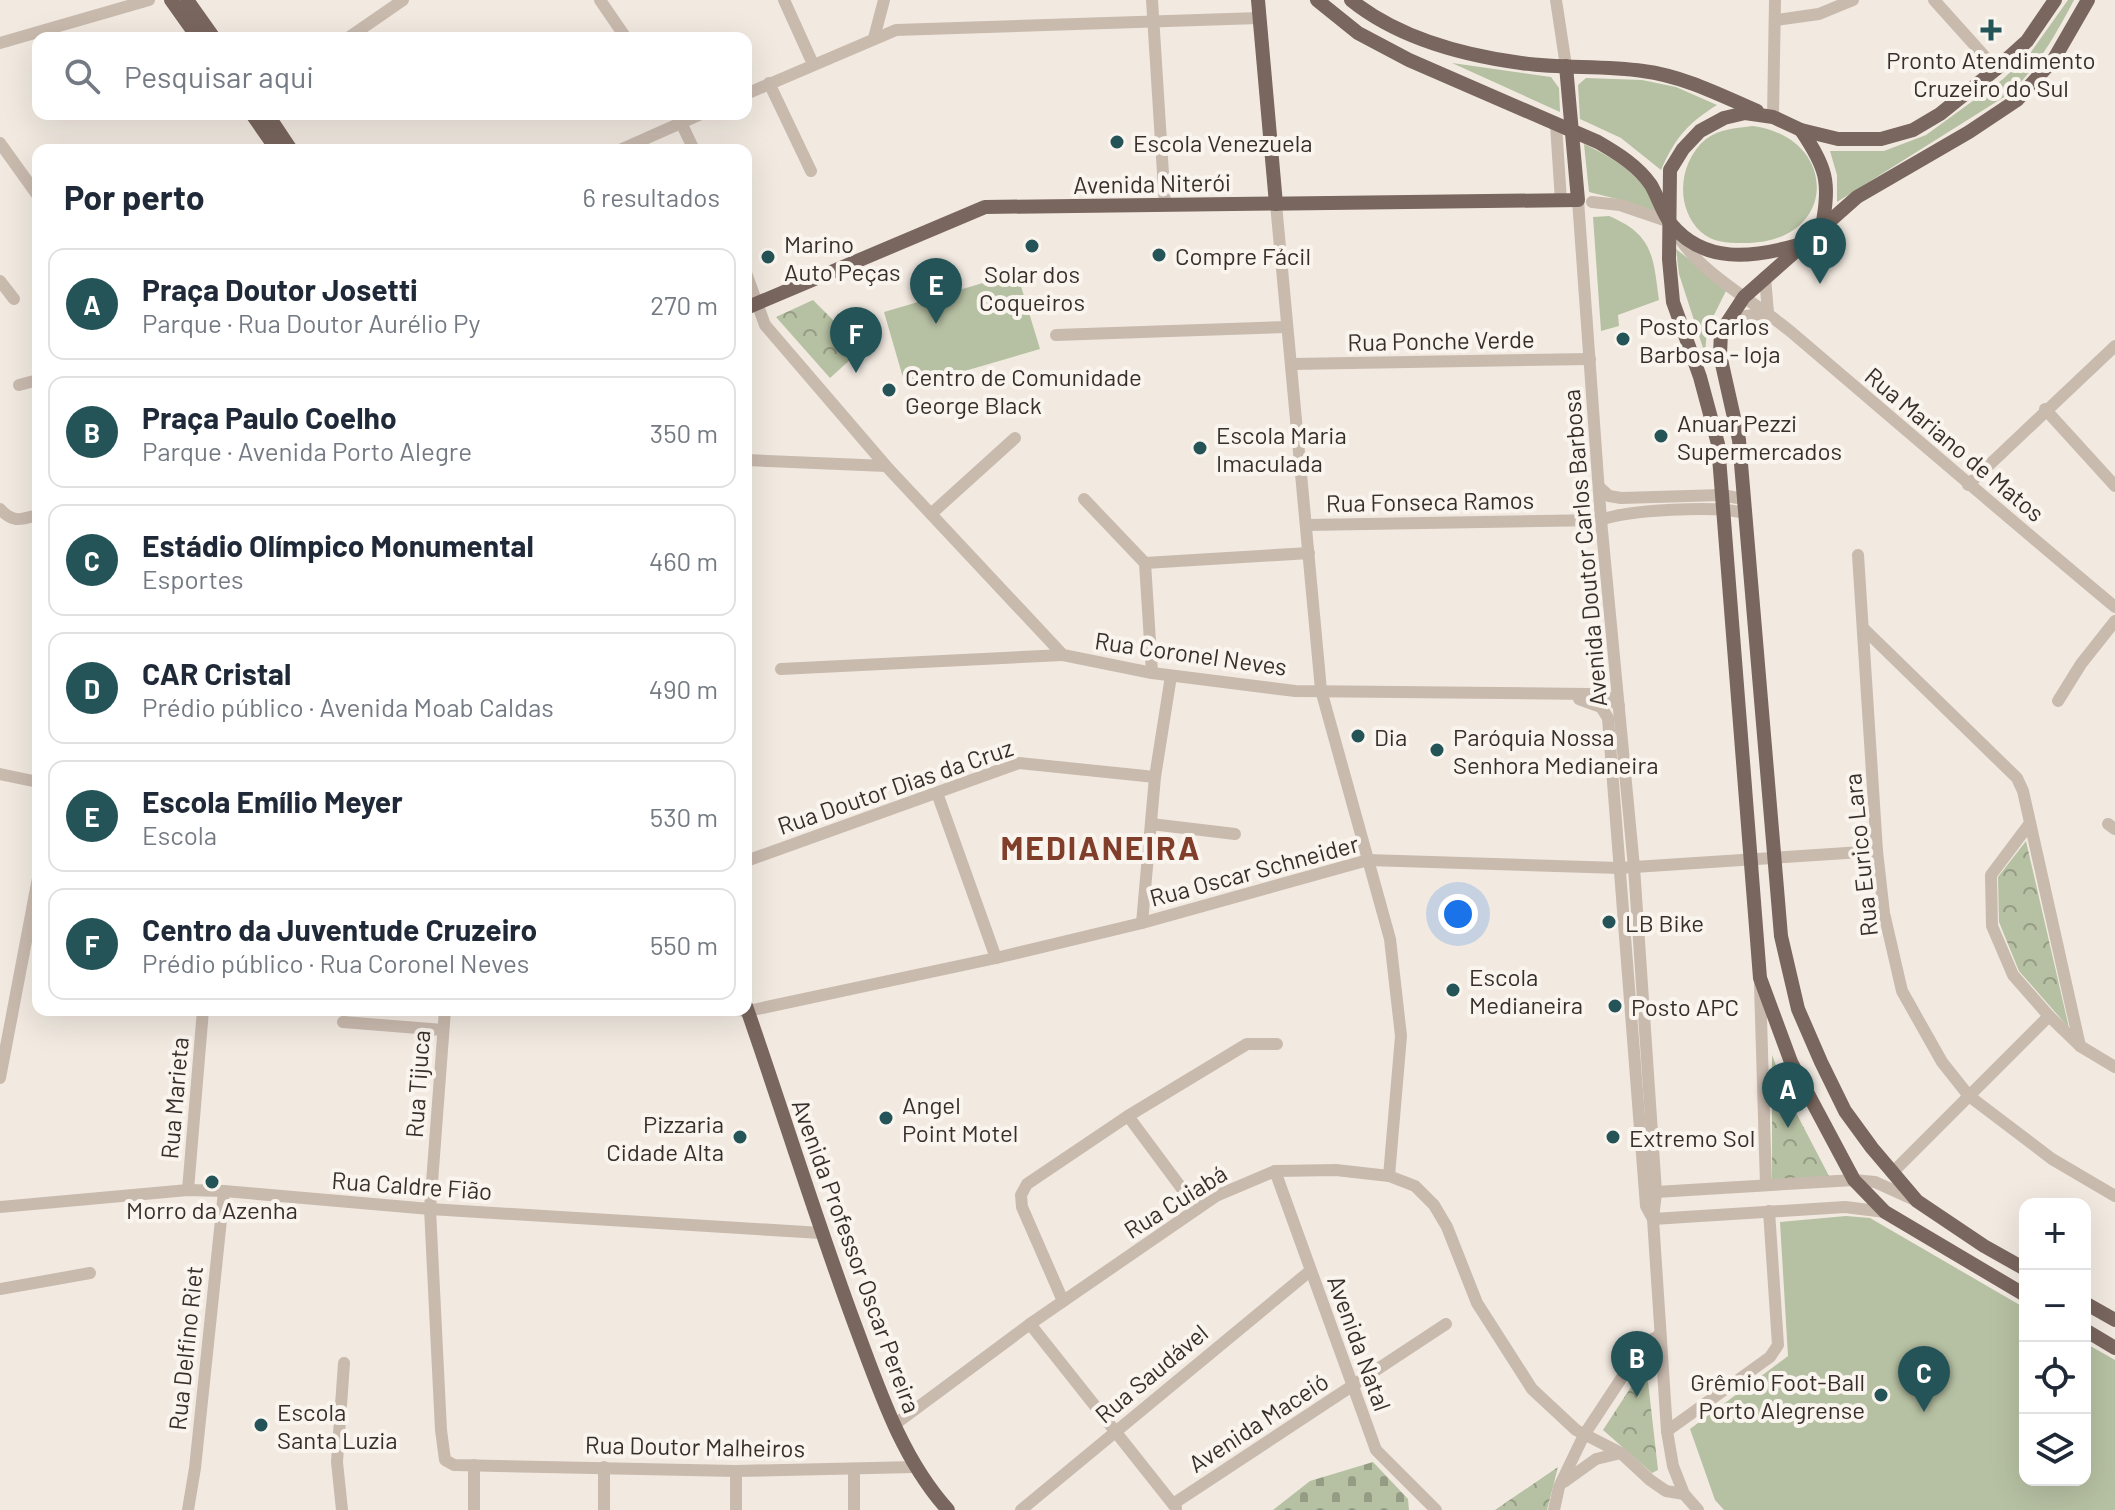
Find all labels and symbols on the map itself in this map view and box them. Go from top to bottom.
marker: Pronto Atendimento Cruzeiro do Sul [1980,19,2002,41]
place label: Pronto Atendimento Cruzeiro do Sul [1886,45,2096,102]
place label: Escola Venezuela [1133,128,1313,157]
marker: Escola Venezuela [1108,133,1126,151]
street label: Avenida Niterói [1073,167,1231,199]
pin: D [1794,218,1846,284]
place label: Marino Auto Peças [784,229,901,286]
marker: Solar dos Coqueiros [1023,237,1041,255]
place label: Compre Fácil [1175,241,1311,270]
marker: Compre Fácil [1150,246,1168,264]
marker: Marino Auto Peças [759,248,777,266]
pin: E [910,258,962,324]
place label: Solar dos Coqueiros [979,259,1085,316]
pin: F [830,307,882,373]
place label: Posto Carlos Barbosa - loja [1639,311,1781,368]
street label: Rua Ponche Verde [1347,324,1535,356]
marker: Posto Carlos Barbosa - loja [1614,330,1632,348]
street label: Rua Mariano de Matos [1860,361,2050,527]
place label: Centro de Comunidade George Black [905,362,1142,419]
marker: Centro de Comunidade George Black [880,381,898,399]
street label: Avenida Doutor Carlos Barbosa [1556,388,1612,708]
place label: Anuar Pezzi Supermercados [1677,408,1842,465]
place label: Escola Maria Imaculada [1216,420,1347,477]
marker: Anuar Pezzi Supermercados [1652,427,1670,445]
marker: Escola Maria Imaculada [1191,439,1209,457]
street label: Rua Fonseca Ramos [1326,485,1534,517]
street label: Rua Coronel Neves [1093,625,1289,681]
place label: Dia [1374,722,1407,751]
place label: Paróquia Nossa Senhora Medianeira [1453,722,1658,779]
marker: Dia [1349,727,1367,745]
street label: Rua Doutor Dias da Cruz [774,732,1016,840]
marker: Paróquia Nossa Senhora Medianeira [1428,741,1446,759]
street label: Rua Eurico Lara [1837,772,1883,938]
district label: MEDIANEIRA [1000,828,1202,866]
street label: Rua Oscar Schneider [1146,828,1362,912]
your location [1438,894,1478,934]
place label: LB Bike [1625,908,1704,937]
marker: LB Bike [1600,913,1618,931]
place label: Escola Medianeira [1469,962,1583,1019]
marker: Escola Medianeira [1444,981,1462,999]
place label: Posto APC [1631,992,1739,1021]
marker: Posto APC [1606,997,1624,1015]
street label: Rua Tijuca [399,1029,435,1139]
street label: Rua Marieta [154,1036,194,1160]
pin: A [1762,1062,1814,1128]
place label: Angel Point Motel [902,1090,1018,1147]
street label: Avenida Professor Oscar Pereira [787,1095,927,1417]
place label: Pizzaria Cidade Alta [606,1109,724,1166]
marker: Angel Point Motel [877,1109,895,1127]
place label: Extremo Sol [1629,1123,1755,1152]
marker: Pizzaria Cidade Alta [731,1128,749,1146]
marker: Extremo Sol [1604,1128,1622,1146]
street label: Rua Cuiabá [1118,1158,1232,1244]
street label: Rua Caldre Fião [331,1165,493,1205]
marker: Morro da Azenha [203,1173,221,1191]
place label: Morro da Azenha [126,1195,298,1224]
street label: Rua Delfino Riet [162,1264,208,1432]
street label: Avenida Natal [1322,1271,1398,1415]
street label: Rua Saudável [1089,1317,1213,1429]
pin: B [1611,1331,1663,1397]
pin: C [1898,1346,1950,1412]
street label: Avenida Maceió [1183,1366,1333,1478]
place label: Grêmio Foot-Ball Porto Alegrense [1690,1367,1865,1424]
marker: Grêmio Foot-Ball Porto Alegrense [1872,1386,1890,1404]
place label: Escola Santa Luzia [277,1397,398,1454]
marker: Escola Santa Luzia [252,1416,270,1434]
street label: Rua Doutor Malheiros [585,1430,805,1462]

